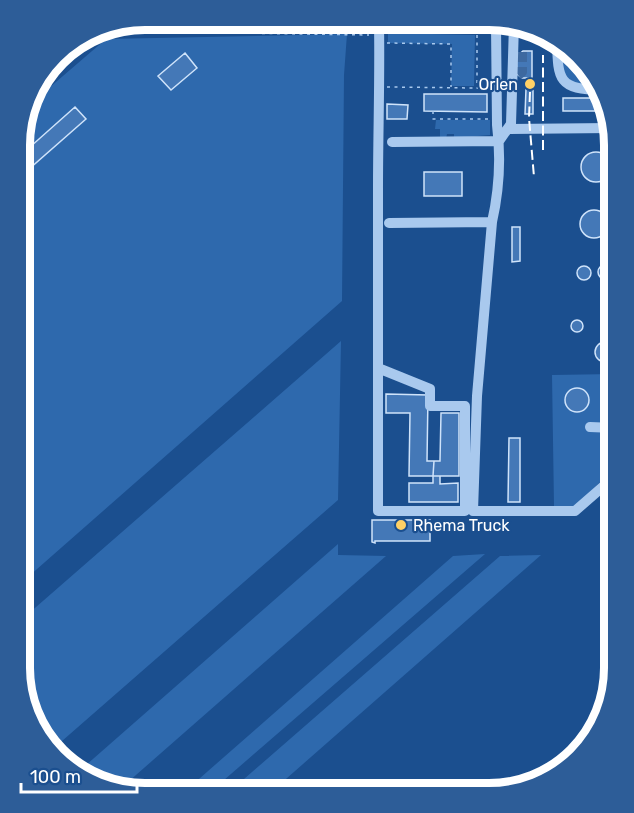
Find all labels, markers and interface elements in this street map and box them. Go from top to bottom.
place label: Orlen [479,75,518,94]
marker: Orlen [523,77,537,91]
place label: Rhema Truck [413,516,510,535]
marker: Rhema Truck [394,518,408,532]
scale bar [21,756,136,794]
text: 100 m [30,766,81,788]

